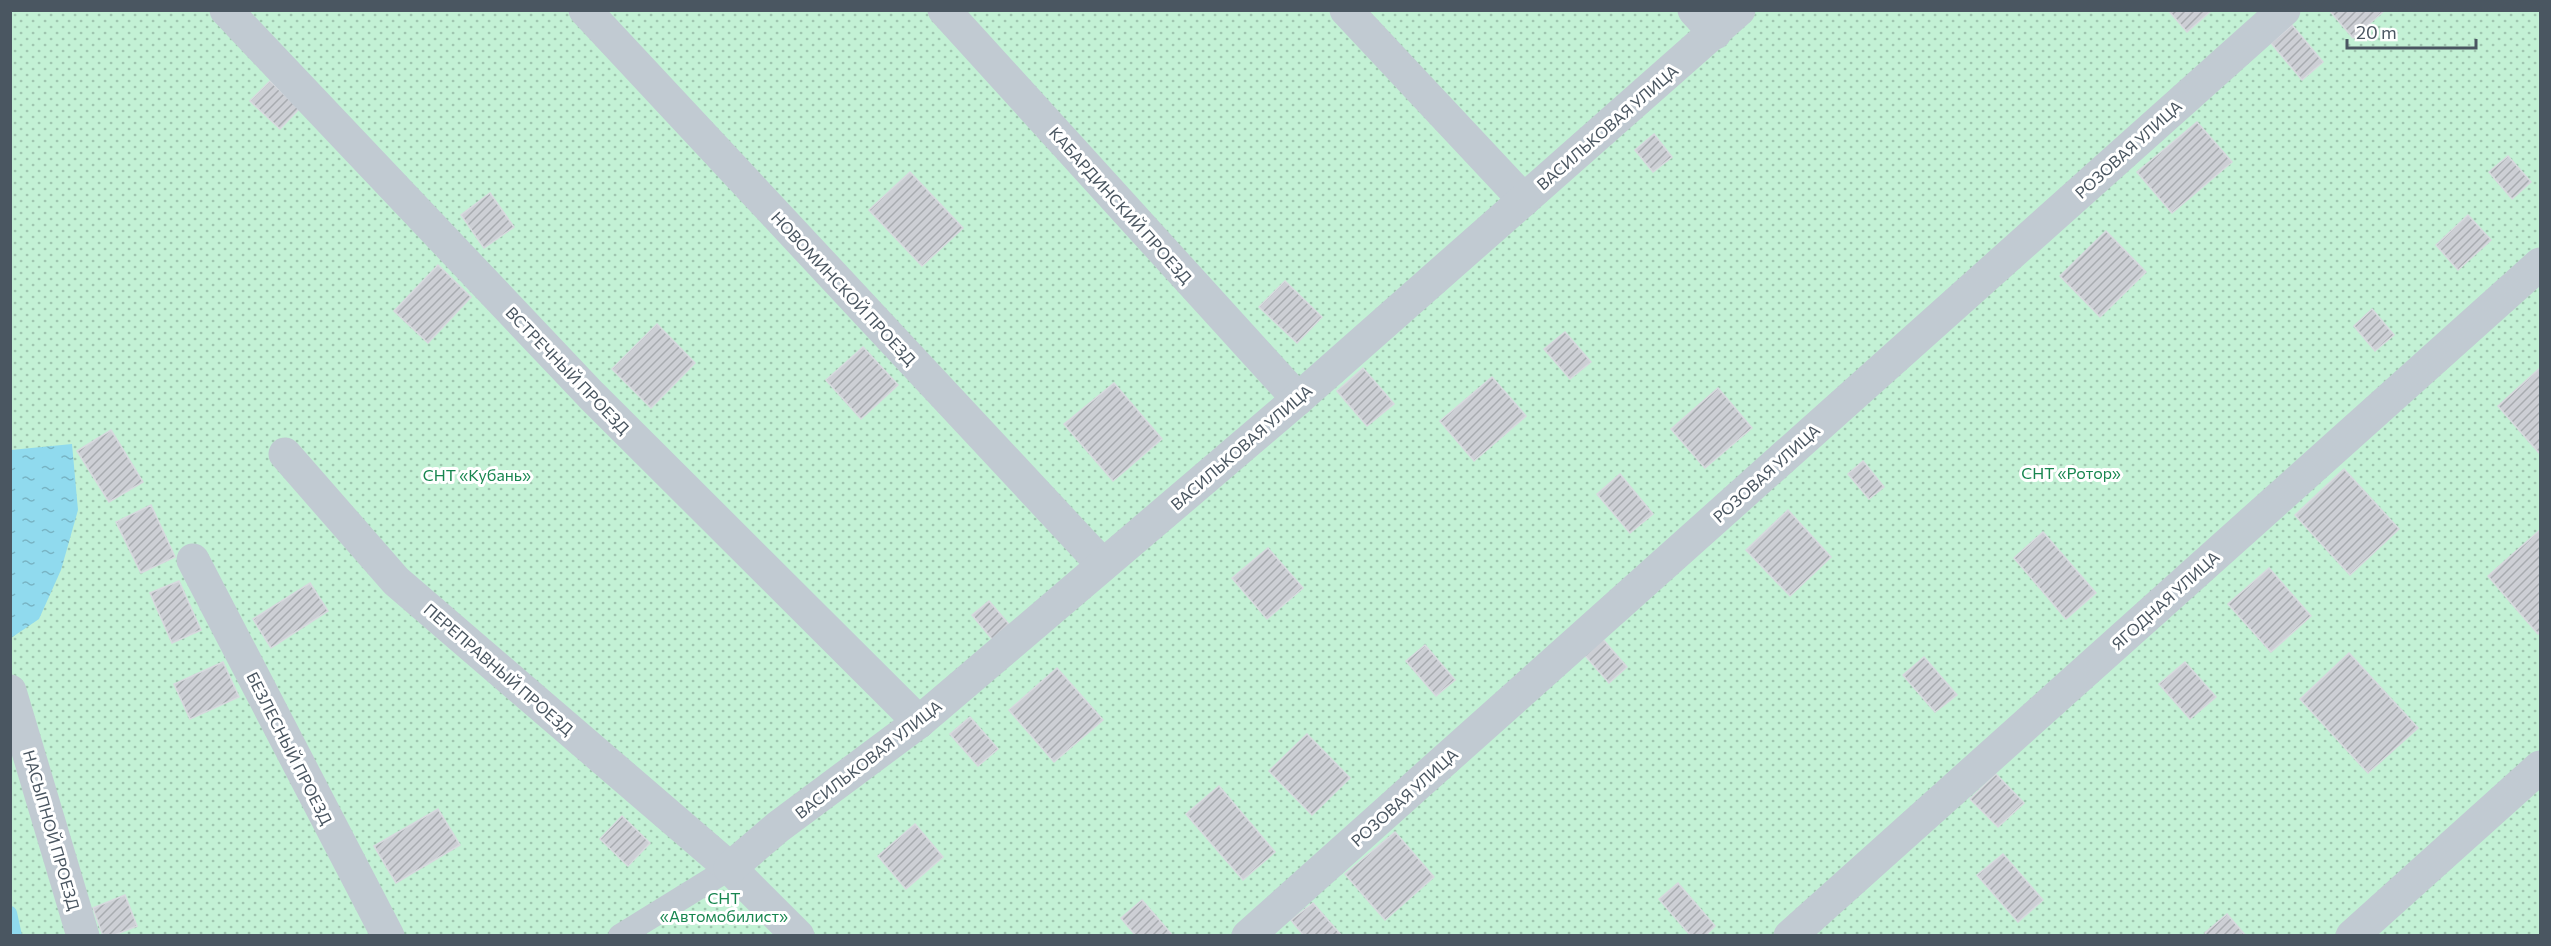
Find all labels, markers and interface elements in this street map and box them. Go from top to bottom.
scale bar [2347,12,2476,50]
text: 20 m [2356,21,2397,43]
street label: ВАСИЛЬКОВАЯ УЛИЦА [1532,60,1682,194]
street label: РОЗОВАЯ УЛИЦА [2071,96,2185,202]
street label: КАБАРДИНСКИЙ ПРОЕЗД [1046,123,1197,287]
street label: НОВОМИНСКОЙ ПРОЕЗД [768,207,921,369]
street label: ВСТРЕЧНЫЙ ПРОЕЗД [502,302,634,438]
street label: ВАСИЛЬКОВАЯ УЛИЦА [1166,380,1316,514]
street label: РОЗОВАЯ УЛИЦА [1709,420,1823,526]
park label: СНТ «Ротор» [2021,463,2121,482]
park label: СНТ «Кубань» [423,465,531,484]
street label: ЯГОДНАЯ УЛИЦА [2107,547,2223,653]
street label: ПЕРЕПРАВНЫЙ ПРОЕЗД [421,599,578,739]
street label: БЕЗЛЕСНЫЙ ПРОЕЗД [243,668,337,828]
street label: ВАСИЛЬКОВАЯ УЛИЦА [791,696,945,822]
street label: РОЗОВАЯ УЛИЦА [1347,744,1461,850]
street label: НАСЫПНОЙ ПРОЕЗД [20,748,84,913]
park label: СНТ «Автомобилист» [660,888,788,925]

